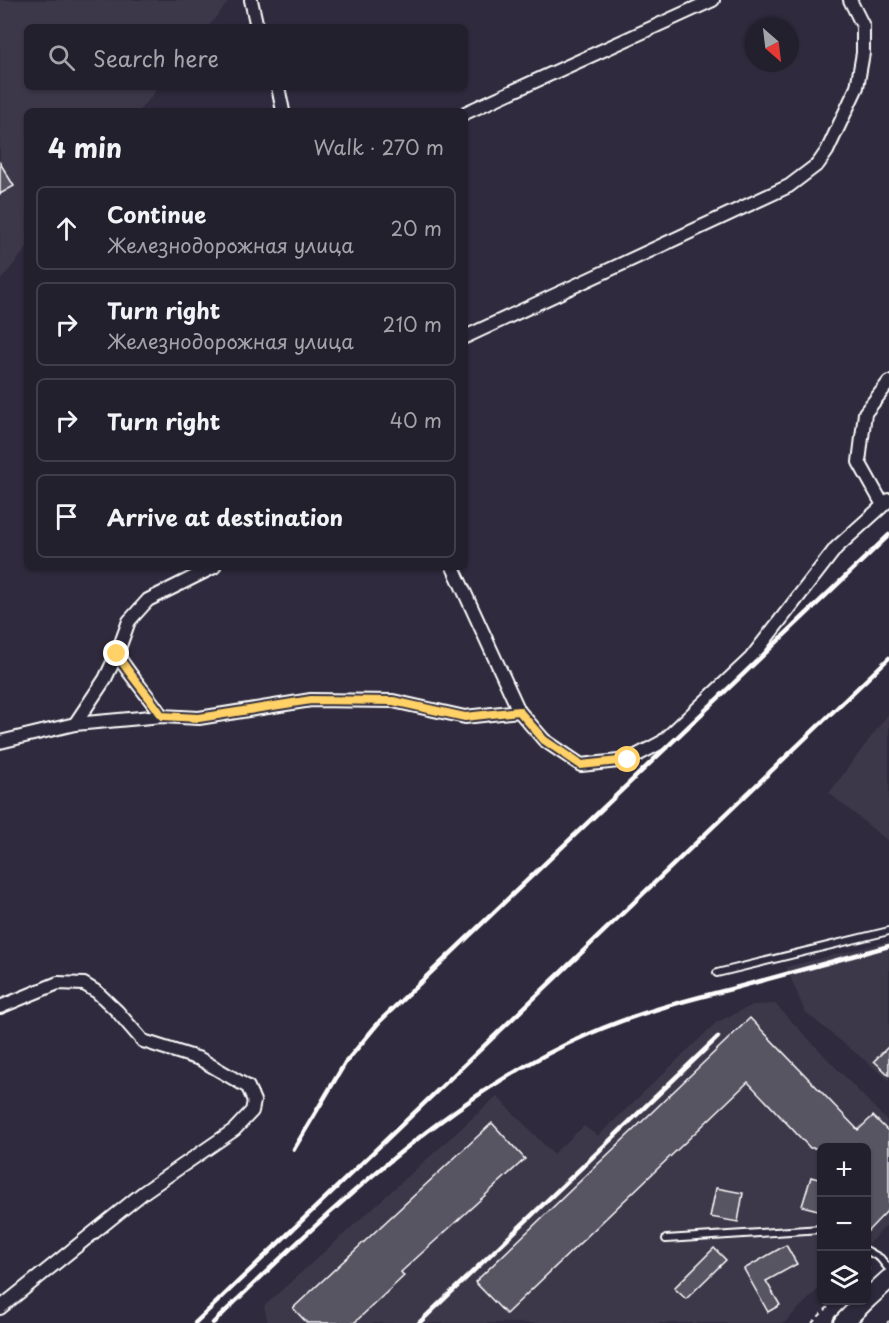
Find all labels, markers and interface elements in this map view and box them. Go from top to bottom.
north arrow [745,18,799,72]
search box [24,24,468,90]
icon: search [45,41,78,74]
text: Search here [93,41,219,74]
text: 4 min [48,128,122,167]
text: Walk · 270 m [313,132,444,162]
text: Continue [107,197,206,230]
icon: ahead [50,212,83,245]
text: 20 m [390,213,442,243]
text: Железнодорожная улица [107,230,354,260]
text: Turn right [107,293,220,326]
icon: right [50,308,83,341]
text: 210 m [383,309,442,339]
text: Железнодорожная улица [107,326,354,356]
icon: right [50,404,83,437]
text: Turn right [107,404,220,437]
text: 40 m [390,405,442,435]
icon: arrive [50,500,83,533]
text: Arrive at destination [107,500,343,533]
route end [103,640,129,666]
route start [614,746,640,772]
map controls [817,1143,871,1305]
button: + [817,1143,871,1197]
button: − [817,1197,871,1251]
button: layers [817,1251,871,1305]

